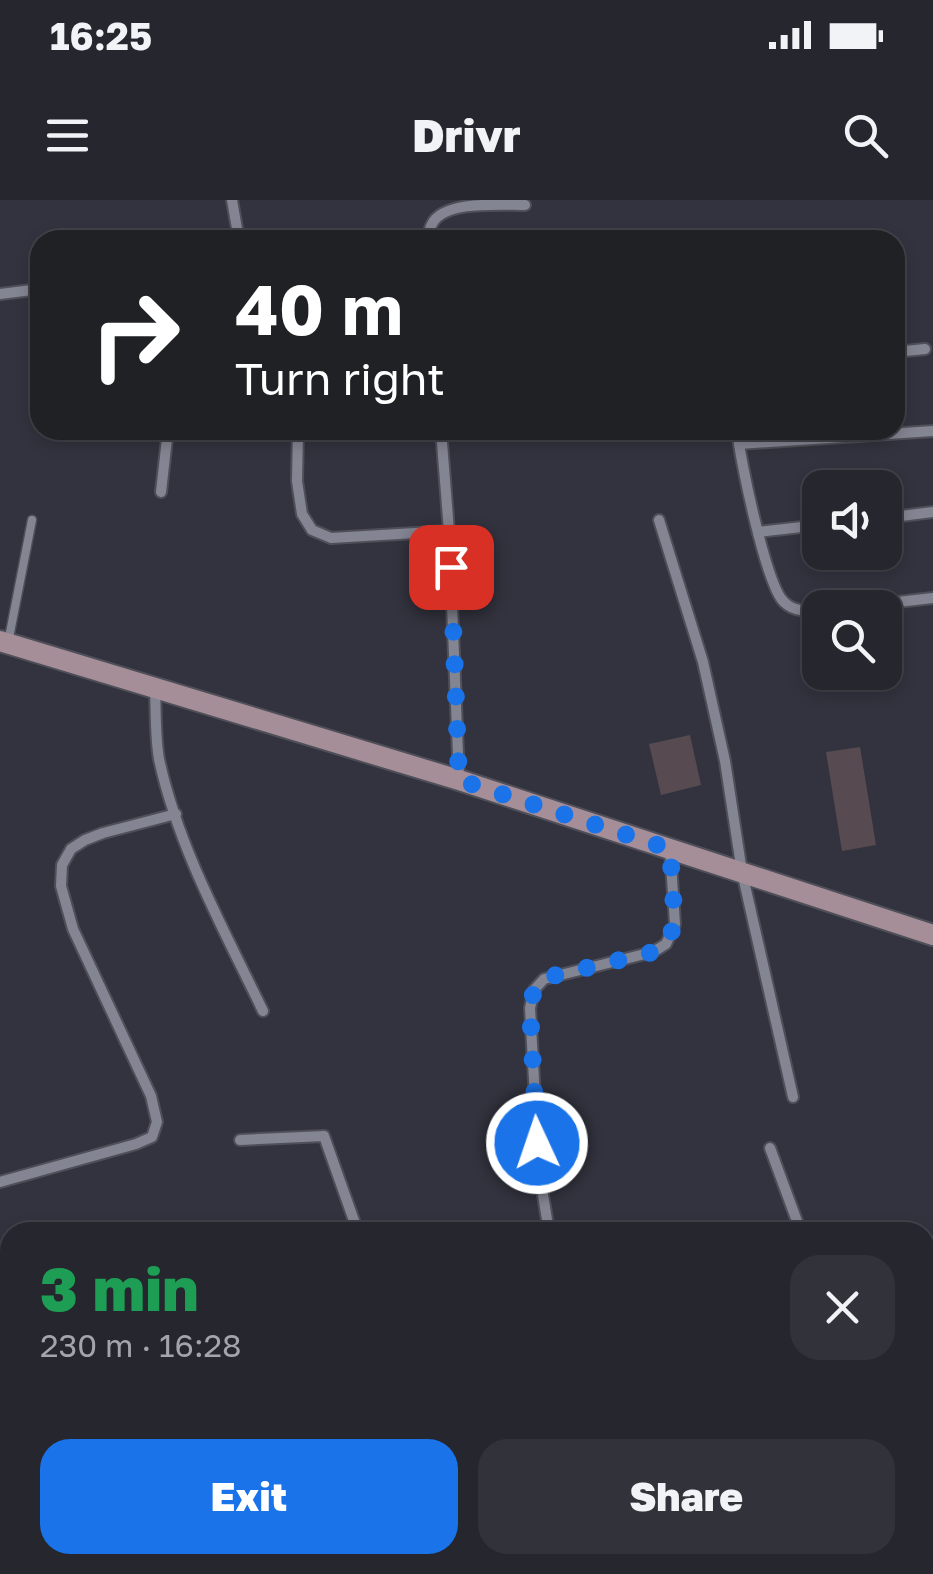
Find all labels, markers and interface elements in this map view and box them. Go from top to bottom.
text: 16:25 [50,13,152,58]
icon: menu [40,108,95,163]
text: Drivr [412,108,521,162]
icon: search [838,108,893,163]
text: 40 m [235,266,403,350]
icon: right [70,270,200,400]
text: Turn right [235,351,445,405]
map controls [802,470,902,690]
button: sound [802,470,902,570]
pin [409,525,494,610]
icon: arrive [424,540,479,595]
button: search [802,590,902,690]
position arrow [485,1091,589,1195]
text: 3 min [40,1252,199,1324]
button: close [790,1255,895,1360]
text: 230 m · 16:28 [40,1326,242,1364]
button: Exit [40,1439,458,1554]
button: Share [478,1439,895,1554]

